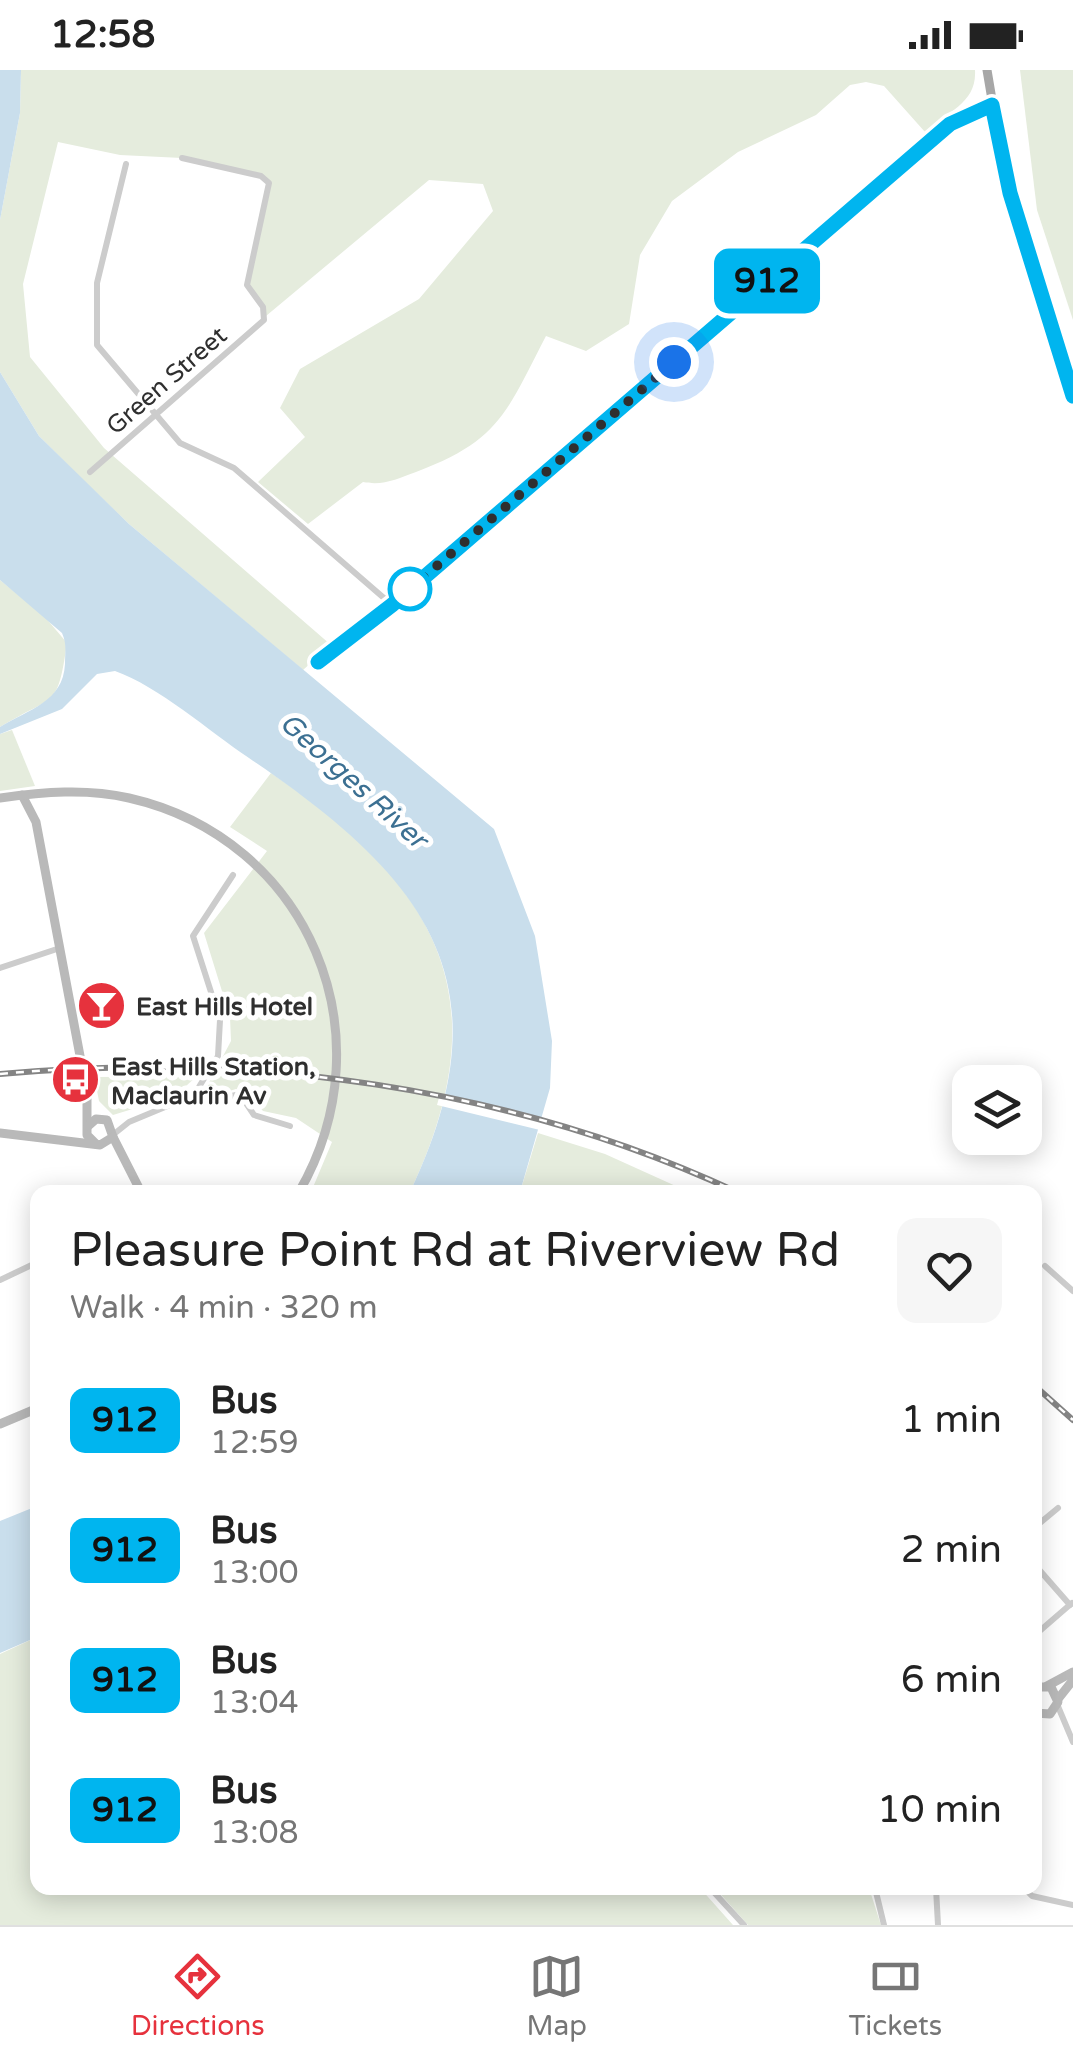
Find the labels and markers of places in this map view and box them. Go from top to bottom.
unlabelled marker [389,568,431,610]
bar icon: East Hills Hotel [75,980,127,1032]
place label: East Hills Hotel [136,992,313,1022]
place label: East Hills Station, Maclaurin Av [111,1052,315,1111]
bus stop icon: East Hills Station, Maclaurin Av [50,1054,102,1106]

